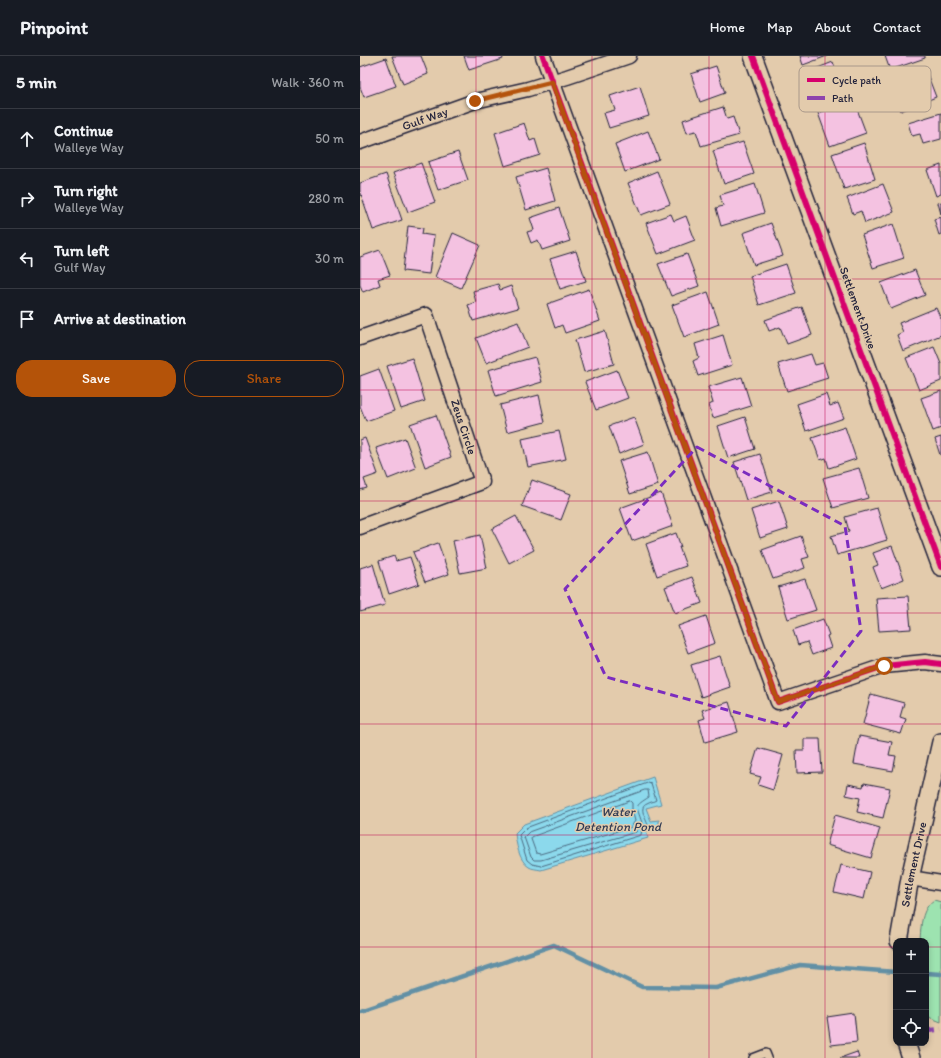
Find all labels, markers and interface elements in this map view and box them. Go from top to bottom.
text: Pinpoint [20,16,88,39]
text: Home [710,19,745,36]
text: Map [767,19,793,36]
text: About [815,19,851,36]
text: Contact [873,19,921,36]
legend [799,66,931,112]
text: 5 min [16,72,56,92]
text: Cycle path [832,74,881,87]
text: Walk · 360 m [271,75,344,90]
route end [466,92,484,110]
text: Path [832,92,854,105]
street label: Gulf Way [400,104,450,133]
text: Continue [54,122,113,140]
icon: ahead [16,128,38,150]
text: 50 m [315,131,344,146]
text: Walleye Way [54,140,124,155]
text: Turn right [54,182,118,200]
icon: right [16,188,38,210]
text: 280 m [308,191,344,206]
text: Walleye Way [54,200,124,215]
text: Turn left [54,242,109,260]
icon: left [16,248,38,270]
text: 30 m [315,251,344,266]
text: Gulf Way [54,260,105,275]
street label: Settlement Drive [837,265,879,351]
icon: arrive [16,308,38,330]
text: Arrive at destination [54,310,186,328]
button: Save [16,360,176,397]
button: Share [184,360,344,397]
street label: Zeus Circle [448,398,479,457]
route start [875,657,893,675]
water label: Water Detention Pond [575,804,662,834]
street label: Settlement Drive [898,820,930,908]
map controls [893,938,929,1046]
button: + [893,938,929,974]
button: − [893,974,929,1010]
button: locate [893,1010,929,1046]

